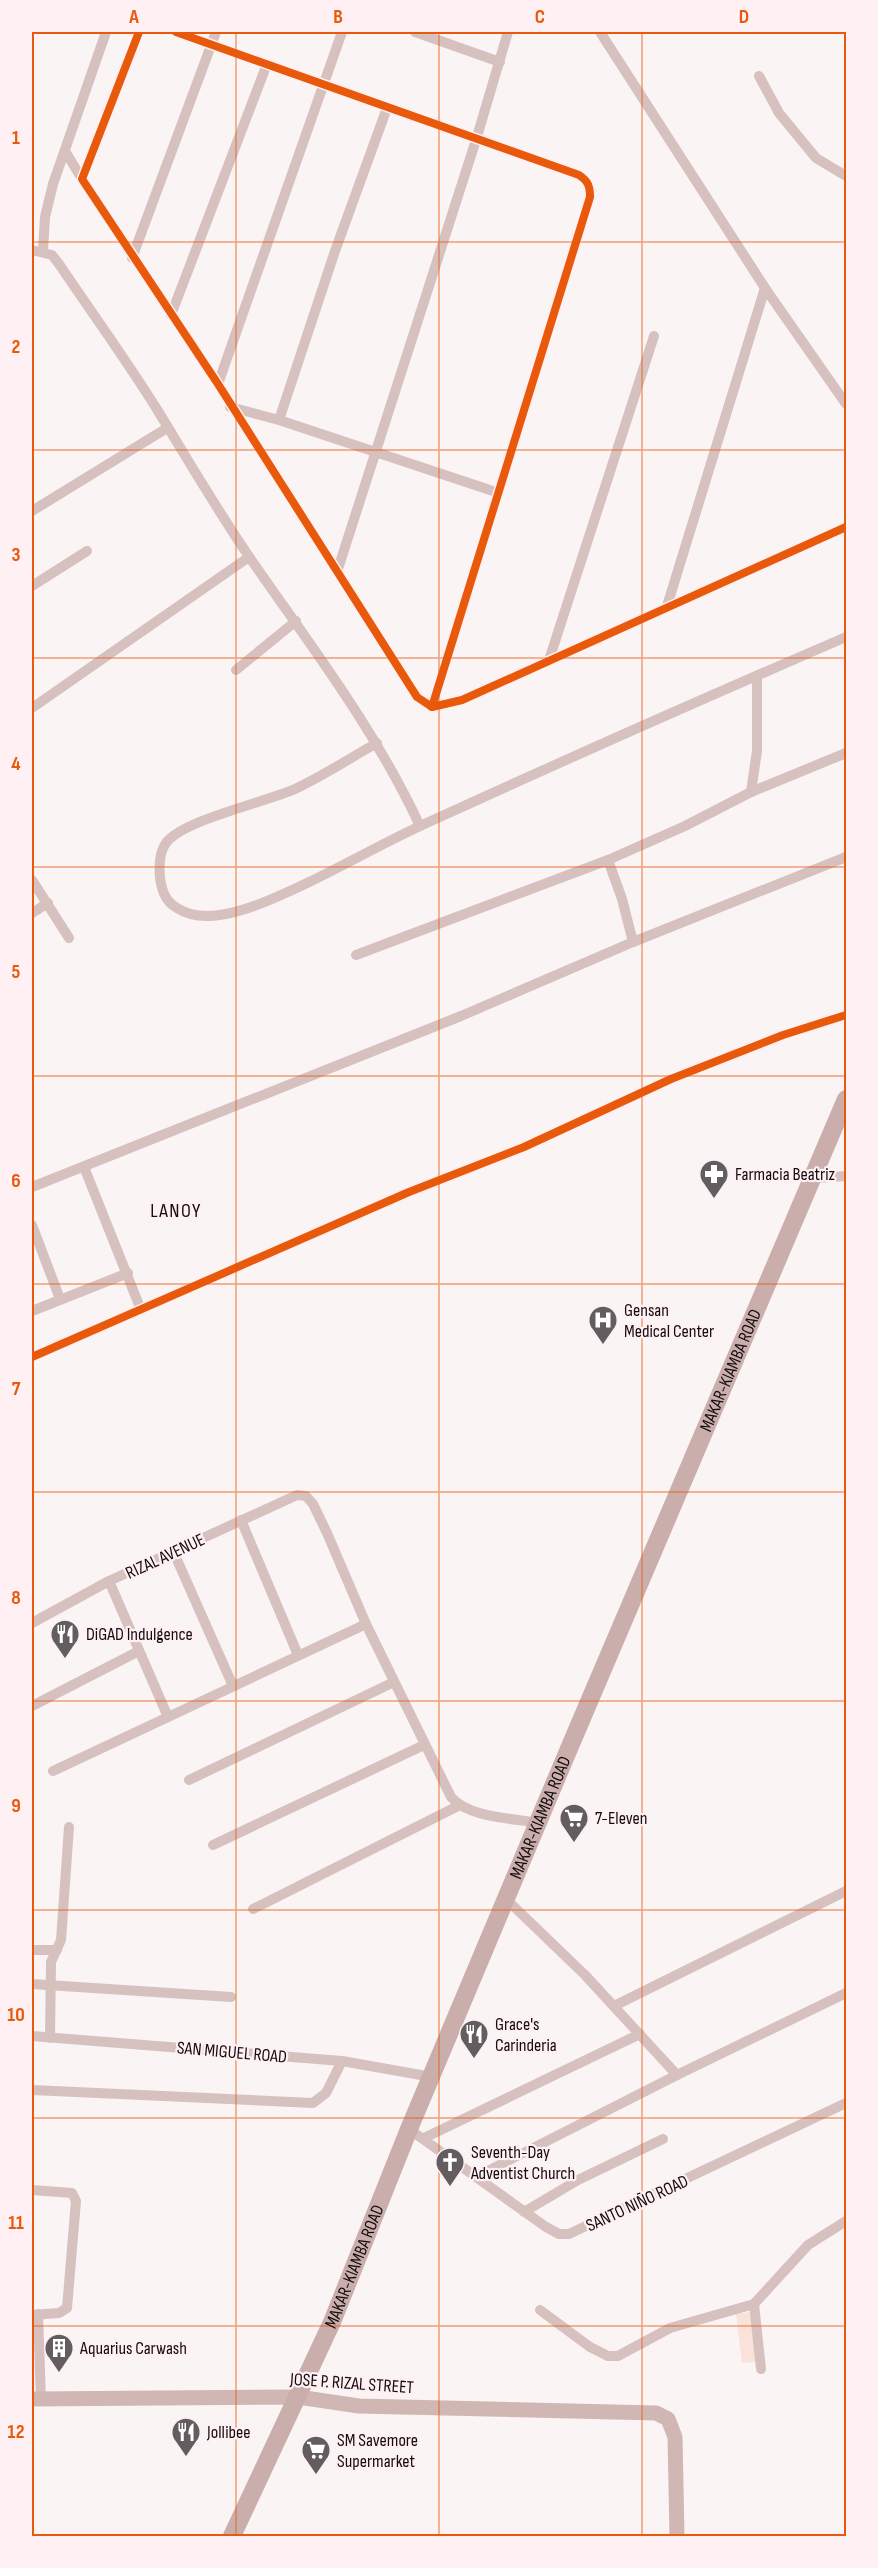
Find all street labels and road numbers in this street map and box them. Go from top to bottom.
street label: MAKAR-KIAMBA ROAD [695,1306,766,1435]
street label: RIZAL AVENUE [122,1529,208,1584]
street label: MAKAR-KIAMBA ROAD [505,1753,576,1882]
street label: SAN MIGUEL ROAD [176,2037,288,2068]
street label: SANTO NIÑO ROAD [583,2171,692,2236]
street label: MAKAR-KIAMBA ROAD [321,2202,389,2332]
street label: JOSE P. RIZAL STREET [288,2369,414,2398]

